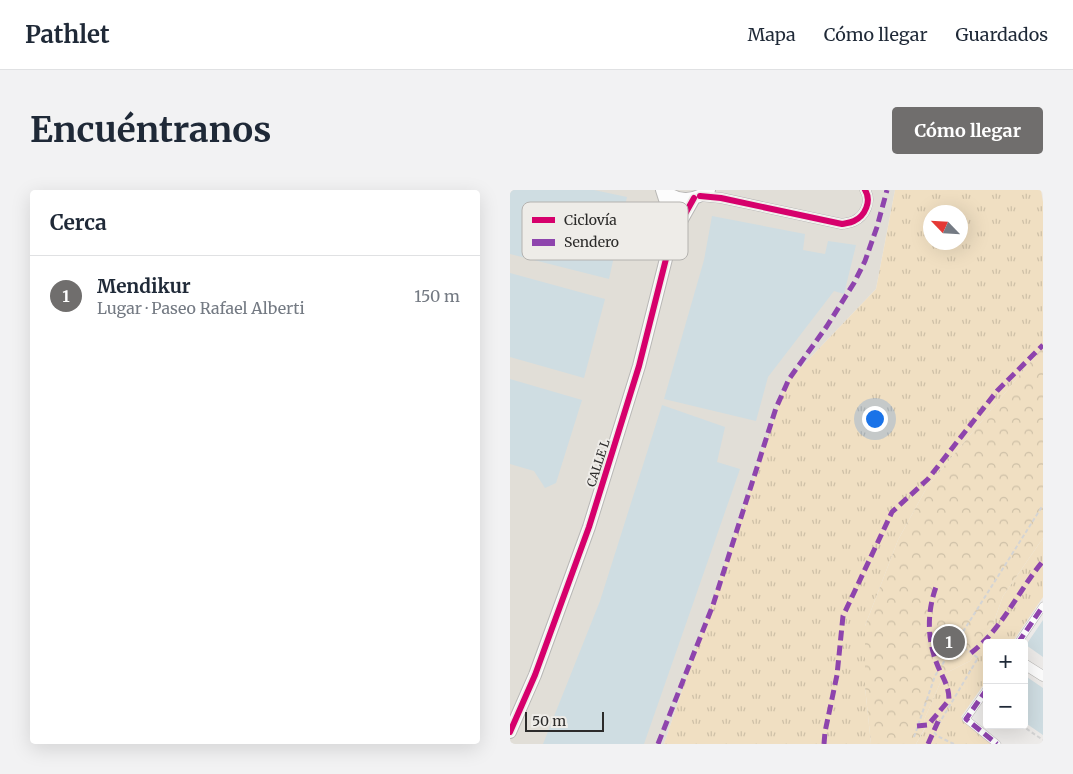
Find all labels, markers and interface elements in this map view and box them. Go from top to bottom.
text: Pathlet [25,19,110,50]
text: Mapa [747,23,796,46]
text: Cómo llegar [824,23,927,46]
text: Guardados [955,23,1048,46]
button: Cómo llegar [892,107,1043,154]
text: Encuéntranos [30,108,271,152]
legend [522,202,688,260]
north arrow [923,205,968,250]
text: Cerca [50,209,107,236]
text: Ciclovía [564,211,617,229]
text: Sendero [564,233,619,251]
text: Mendikur [97,274,191,298]
text: 1 [62,286,70,306]
text: 150 m [414,286,460,306]
text: Lugar · Paseo Rafael Alberti [97,298,305,318]
your location [862,406,888,432]
street label: CALLE L [583,437,613,489]
pin: 1 [933,623,965,661]
map controls [983,639,1028,729]
button: + [983,639,1028,684]
button: − [983,684,1028,729]
scale bar [525,709,604,732]
text: 50 m [532,712,566,730]

